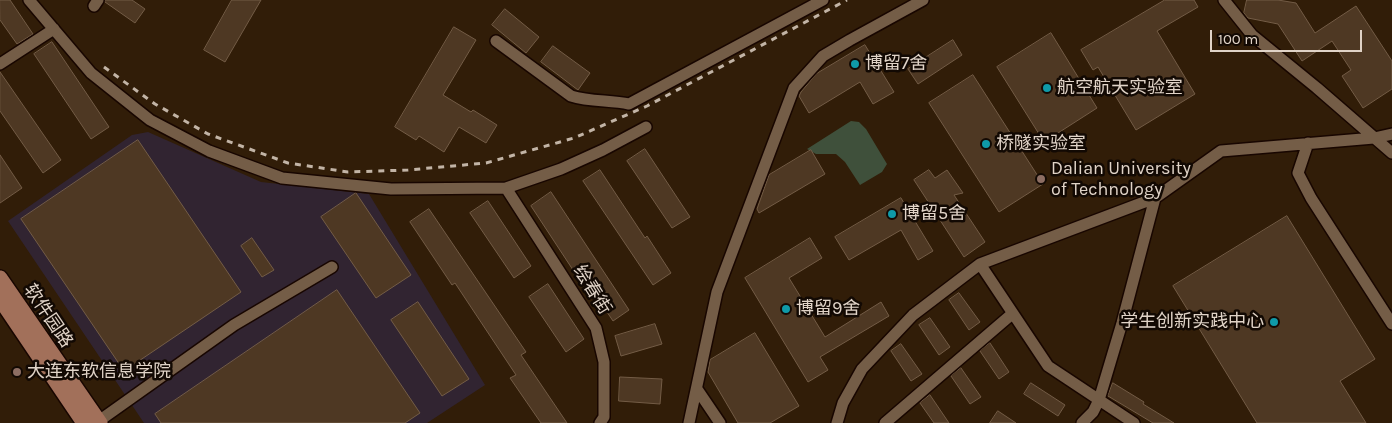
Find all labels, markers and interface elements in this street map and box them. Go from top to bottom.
scale bar [1212,20,1364,52]
text: 100 m [1218,30,1258,48]
place label: 博留7舍 [865,53,927,75]
marker: 博留7舍 [849,58,861,70]
place label: 航空航天实验室 [1057,77,1183,99]
marker: 航空航天实验室 [1041,82,1053,94]
place label: 桥隧实验室 [996,133,1086,155]
marker: 桥隧实验室 [980,138,992,150]
place label: Dalian University of Technology [1051,158,1191,200]
marker: Dalian University of Technology [1035,173,1047,185]
place label: 博留5舍 [902,203,966,225]
marker: 博留5舍 [886,208,898,220]
street label: 绘春街 [569,261,615,319]
street label: 软件园路 [19,280,77,352]
place label: 博留9舍 [796,298,860,320]
marker: 博留9舍 [780,303,792,315]
place label: 学生创新实践中心 [1120,311,1264,333]
marker: 学生创新实践中心 [1268,316,1280,328]
place label: 大连东软信息学院 [27,361,171,383]
marker: 大连东软信息学院 [11,366,23,378]

